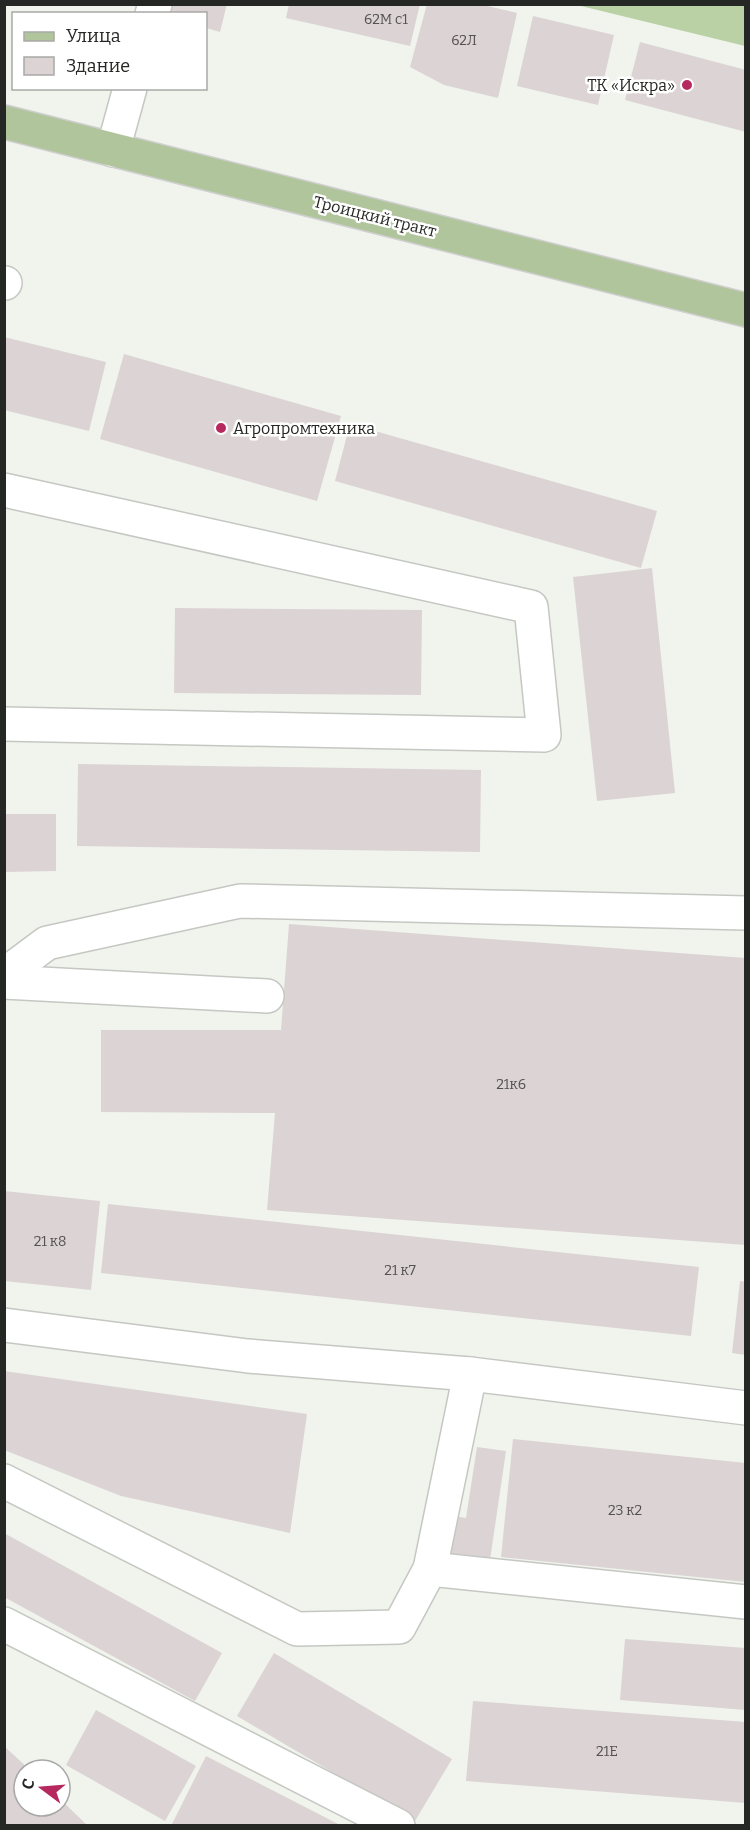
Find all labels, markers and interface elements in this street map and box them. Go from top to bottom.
house number: 62М с1 [364,11,408,28]
legend [12,12,207,90]
text: Улица [66,25,121,47]
house number: 62Л [451,32,477,49]
text: Здание [66,55,130,77]
place label: ТК «Искра» [587,76,675,95]
marker: ТК «Искра» [680,78,694,92]
street label: Троицкий тракт [311,192,438,241]
place label: Агропромтехника [233,419,375,438]
marker: Агропромтехника [214,421,228,435]
house number: 21к6 [496,1076,526,1093]
house number: 21 к8 [34,1233,66,1250]
house number: 21 к7 [384,1262,416,1279]
house number: 23 к2 [608,1502,642,1519]
house number: 21Е [596,1743,618,1760]
north arrow [12,1758,72,1818]
text: С [18,1777,39,1791]

